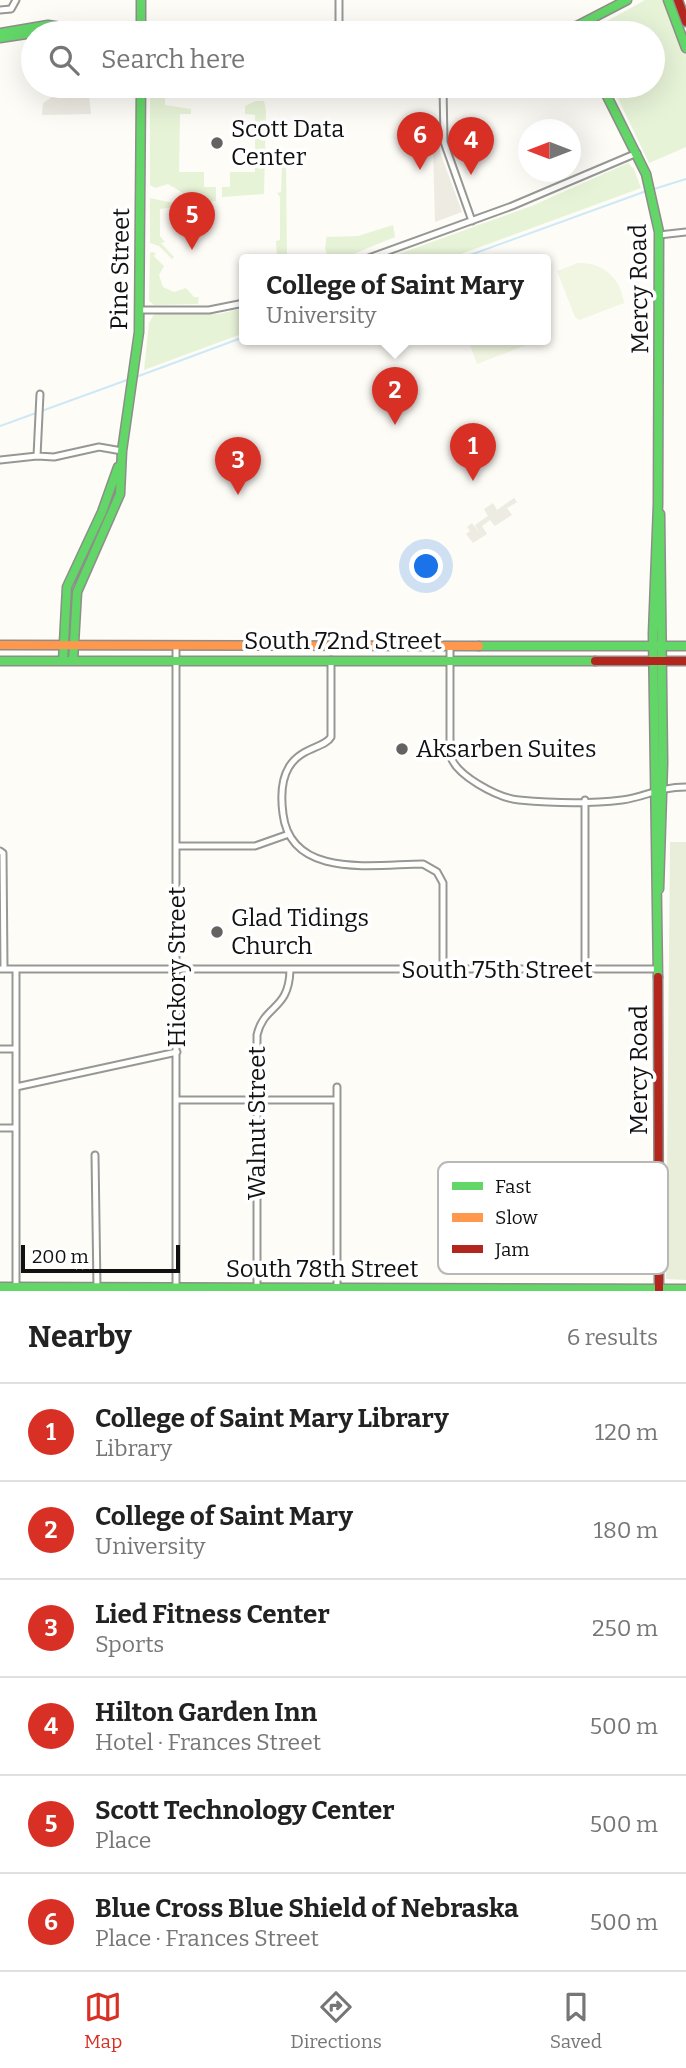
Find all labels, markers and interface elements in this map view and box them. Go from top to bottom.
search box [21,21,665,98]
icon: search [45,41,83,79]
text: Search here [101,44,245,75]
pin: 6 [397,112,443,170]
place label: Scott Data Center [231,115,344,171]
pin: 4 [448,117,494,175]
north arrow [518,119,581,182]
marker: Scott Data Center [209,135,225,151]
pin: 5 [169,192,215,250]
street label: Pine Street [105,207,135,330]
street label: Mercy Road [624,224,654,354]
popup [239,254,551,345]
text: College of Saint Mary [266,270,524,301]
text: University [266,301,377,329]
pin: 2 [372,367,418,425]
pin: 1 [450,423,496,481]
pin: 3 [215,437,261,495]
your location [409,549,443,583]
street label: South 72nd Street [244,627,442,655]
place label: Aksarben Suites [416,735,596,763]
marker: Aksarben Suites [394,741,410,757]
street label: Hickory Street [163,886,191,1047]
place label: Glad Tidings Church [231,904,369,960]
marker: Glad Tidings Church [209,924,225,940]
street label: South 75th Street [401,956,593,984]
street label: Mercy Road [625,1005,653,1135]
street label: Walnut Street [243,1046,271,1200]
legend [438,1162,668,1274]
text: Fast [495,1175,532,1198]
text: Slow [495,1206,538,1229]
text: Jam [494,1238,529,1261]
scale bar [21,1242,180,1274]
text: 200 m [32,1245,89,1268]
street label: South 78th Street [226,1255,419,1283]
text: Nearby [28,1319,132,1355]
text: 6 results [567,1323,658,1351]
text: College of Saint Mary Library [95,1403,449,1434]
text: 1 [46,1418,56,1446]
text: 120 m [595,1418,658,1446]
text: Library [95,1434,172,1462]
text: College of Saint Mary [95,1501,353,1532]
text: 2 [45,1516,57,1544]
text: 180 m [594,1516,658,1544]
text: University [95,1532,205,1560]
text: Lied Fitness Center [95,1599,330,1630]
text: 3 [44,1614,58,1642]
text: 250 m [592,1614,658,1642]
text: Sports [95,1630,164,1658]
text: Hilton Garden Inn [95,1697,317,1728]
text: 4 [44,1712,58,1740]
text: 500 m [590,1712,658,1740]
text: Hotel · Frances Street [95,1728,321,1756]
text: Scott Technology Center [95,1795,394,1826]
text: 5 [45,1810,57,1838]
text: 500 m [590,1810,658,1838]
text: Place [95,1826,151,1854]
text: Blue Cross Blue Shield of Nebraska [95,1893,518,1924]
text: 6 [44,1908,58,1936]
text: 500 m [590,1908,658,1936]
text: Place · Frances Street [95,1924,319,1952]
tab: Map [84,1988,122,2053]
tab: Directions [290,1988,382,2053]
tab: Saved [550,1988,602,2053]

